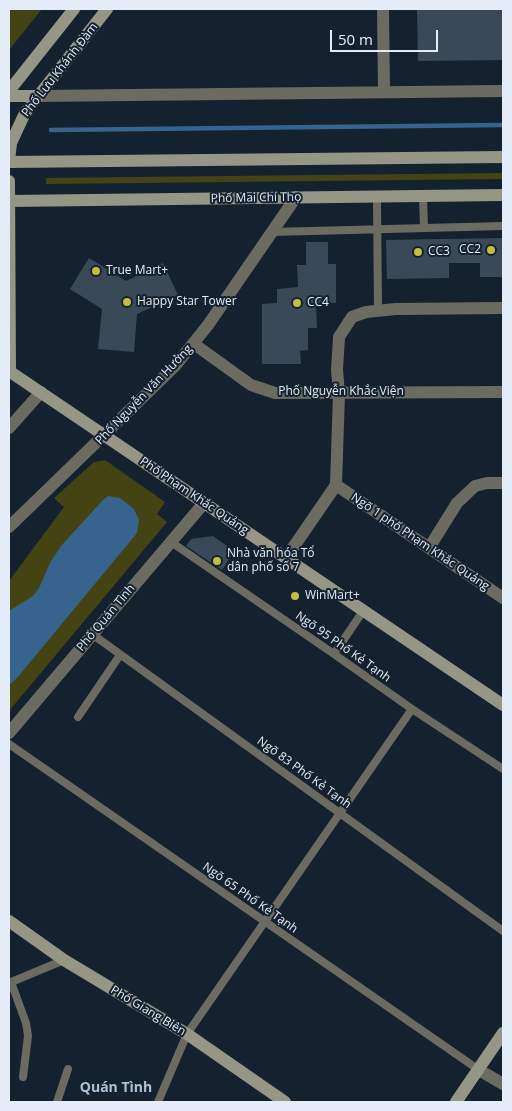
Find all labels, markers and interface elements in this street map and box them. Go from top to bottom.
street label: Phố Lưu Khánh Đàm [19,20,101,120]
scale bar [332,20,440,52]
text: 50 m [338,29,373,49]
street label: Phố Mai Chí Thọ [210,190,302,206]
place label: CC2 [459,243,481,257]
marker: CC2 [485,244,497,256]
place label: CC3 [428,245,450,259]
marker: CC3 [412,246,424,258]
place label: True Mart+ [106,264,168,278]
marker: True Mart+ [90,265,102,277]
place label: Happy Star Tower [137,295,237,309]
marker: Happy Star Tower [121,296,133,308]
place label: CC4 [307,296,329,310]
marker: CC4 [291,297,303,309]
street label: Phố Nguyễn Văn Hưởng [93,342,195,448]
street label: Phố Nguyễn Khắc Viện [278,385,404,399]
street label: Phố Phạm Khắc Quảng [137,454,251,538]
street label: Ngõ 1 phố Phạm Khắc Quảng [348,490,492,594]
place label: Nhà văn hóa Tổ dân phố số 7 [227,547,315,575]
marker: Nhà văn hóa Tổ dân phố số 7 [211,555,223,567]
street label: Phố Quán Tình [74,582,138,654]
place label: WinMart+ [305,589,360,603]
marker: WinMart+ [289,590,301,602]
street label: Ngõ 95 Phố Kẻ Tạnh [293,609,393,685]
street label: Ngõ 83 Phố Kẻ Tạnh [254,734,354,812]
street label: Ngõ 65 Phố Kẻ Tạnh [200,860,300,936]
street label: Phố Giang Biên [108,983,188,1039]
district label: Quán Tình [80,1080,152,1096]

